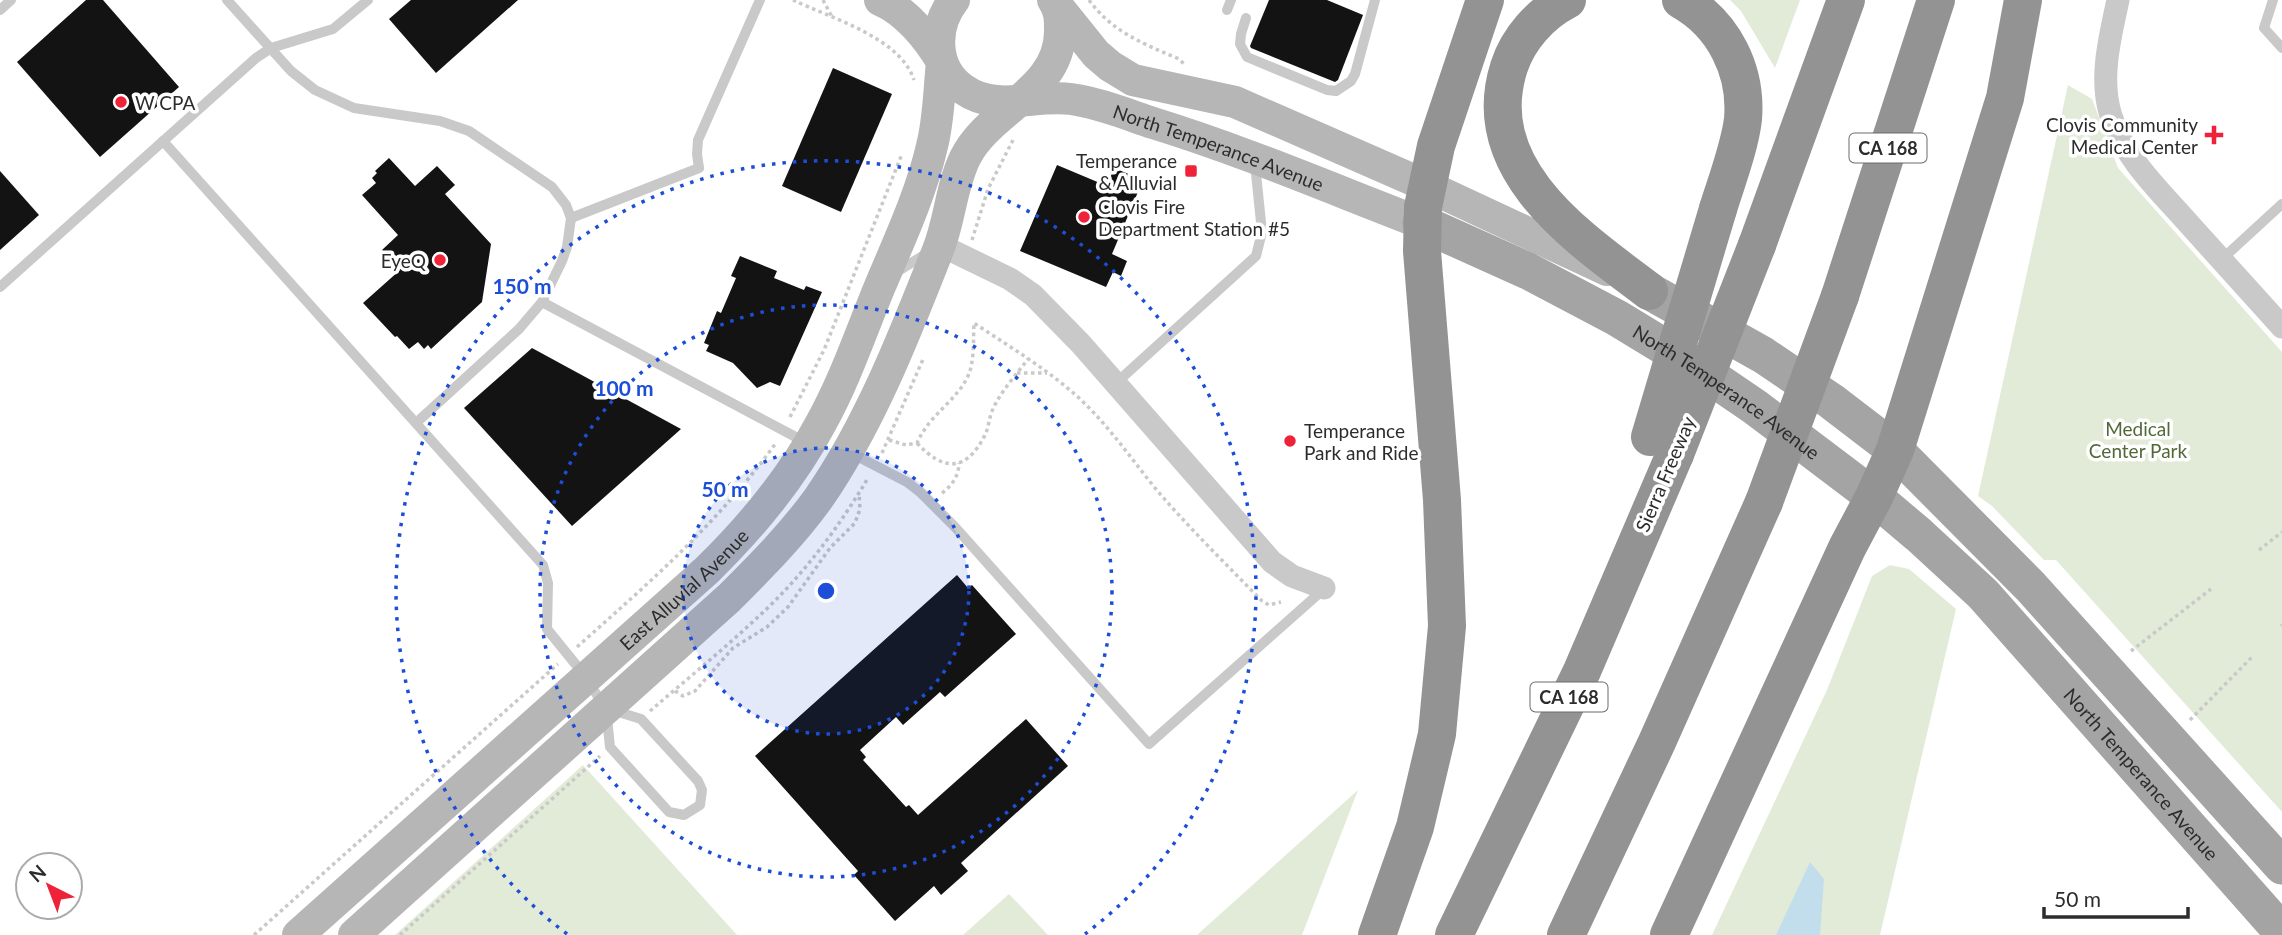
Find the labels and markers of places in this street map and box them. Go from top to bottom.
place label: W CPA [135,91,195,114]
marker: W CPA [113,94,129,110]
place label: Clovis Community Medical Center [2046,113,2198,158]
marker: Clovis Community Medical Center [2204,125,2224,145]
place label: Temperance & Alluvial [1076,149,1177,194]
marker: Temperance & Alluvial [1183,163,1199,179]
place label: Clovis Fire Department Station #5 [1098,195,1290,240]
marker: Clovis Fire Department Station #5 [1076,209,1092,225]
place label: EyeQ [381,249,426,272]
marker: EyeQ [432,252,448,268]
place label: Temperance Park and Ride [1304,419,1419,464]
marker: Temperance Park and Ride [1282,433,1298,449]
centre of rings [814,579,838,603]

